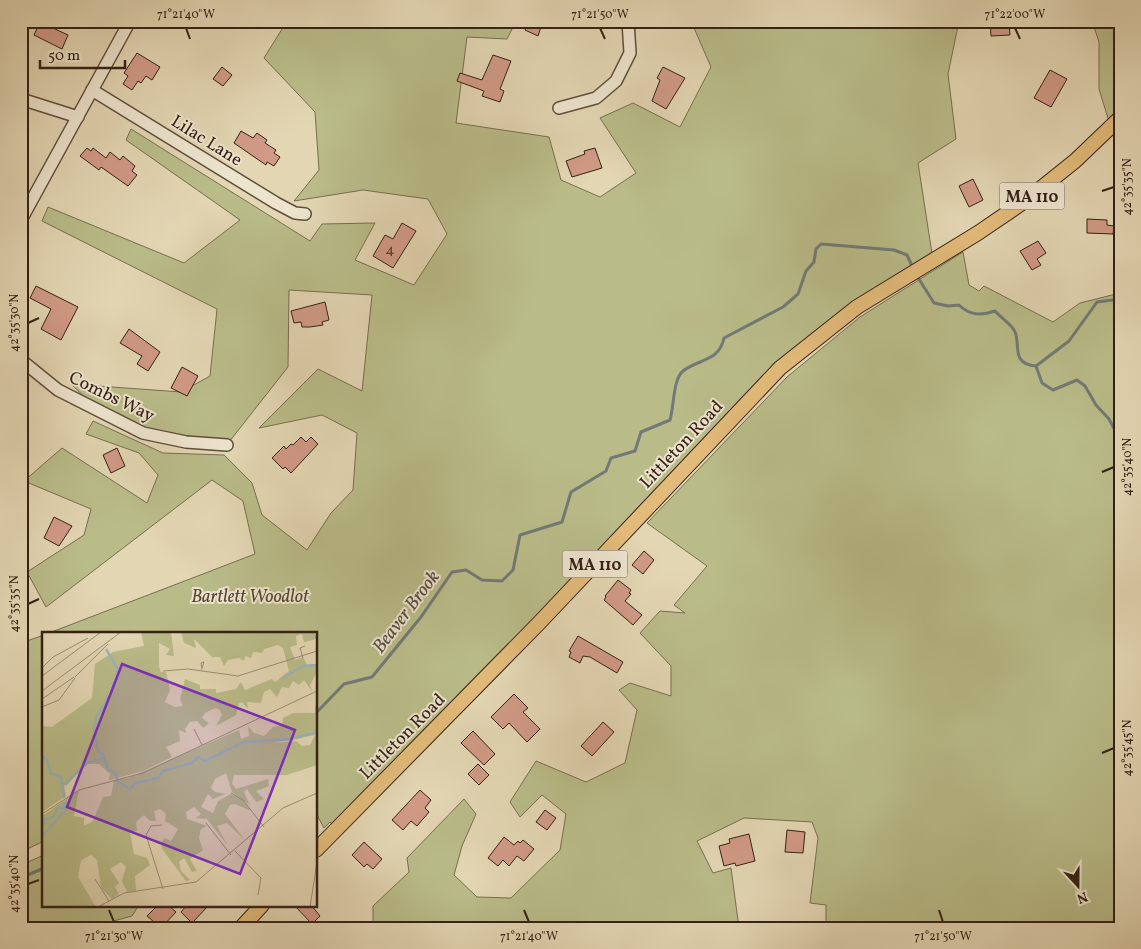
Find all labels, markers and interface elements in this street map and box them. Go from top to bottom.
text: 71°21'40"W [157,7,215,23]
text: 71°21'50"W [571,7,629,23]
text: 71°22'00"W [985,7,1045,23]
scale bar [40,38,125,70]
text: 50 m [48,46,80,67]
street label: Lilac Lane [166,110,247,173]
text: 42°35'35"N [1120,158,1136,216]
road number: MA 110 [1000,182,1064,210]
house number: 4 [386,240,395,261]
text: 42°35'30"N [7,294,23,352]
street label: Combs Way [64,366,159,429]
street label: Littleton Road [635,395,730,495]
text: 42°35'40"N [1120,438,1136,496]
road number: MA 110 [562,550,628,578]
water label: Beaver Brook [367,565,446,659]
text: 42°35'35"N [7,575,23,633]
park label: Bartlett Woodlot [191,585,310,610]
inset map [42,632,318,906]
street label: Littleton Road [354,688,452,786]
text: 42°35'45"N [1120,720,1136,776]
text: 42°35'40"N [7,855,23,913]
north arrow [1054,862,1104,912]
text: N [1074,886,1090,907]
text: 71°21'30"W [85,929,143,945]
text: 71°21'40"W [500,929,558,945]
text: 71°21'50"W [914,929,972,945]

